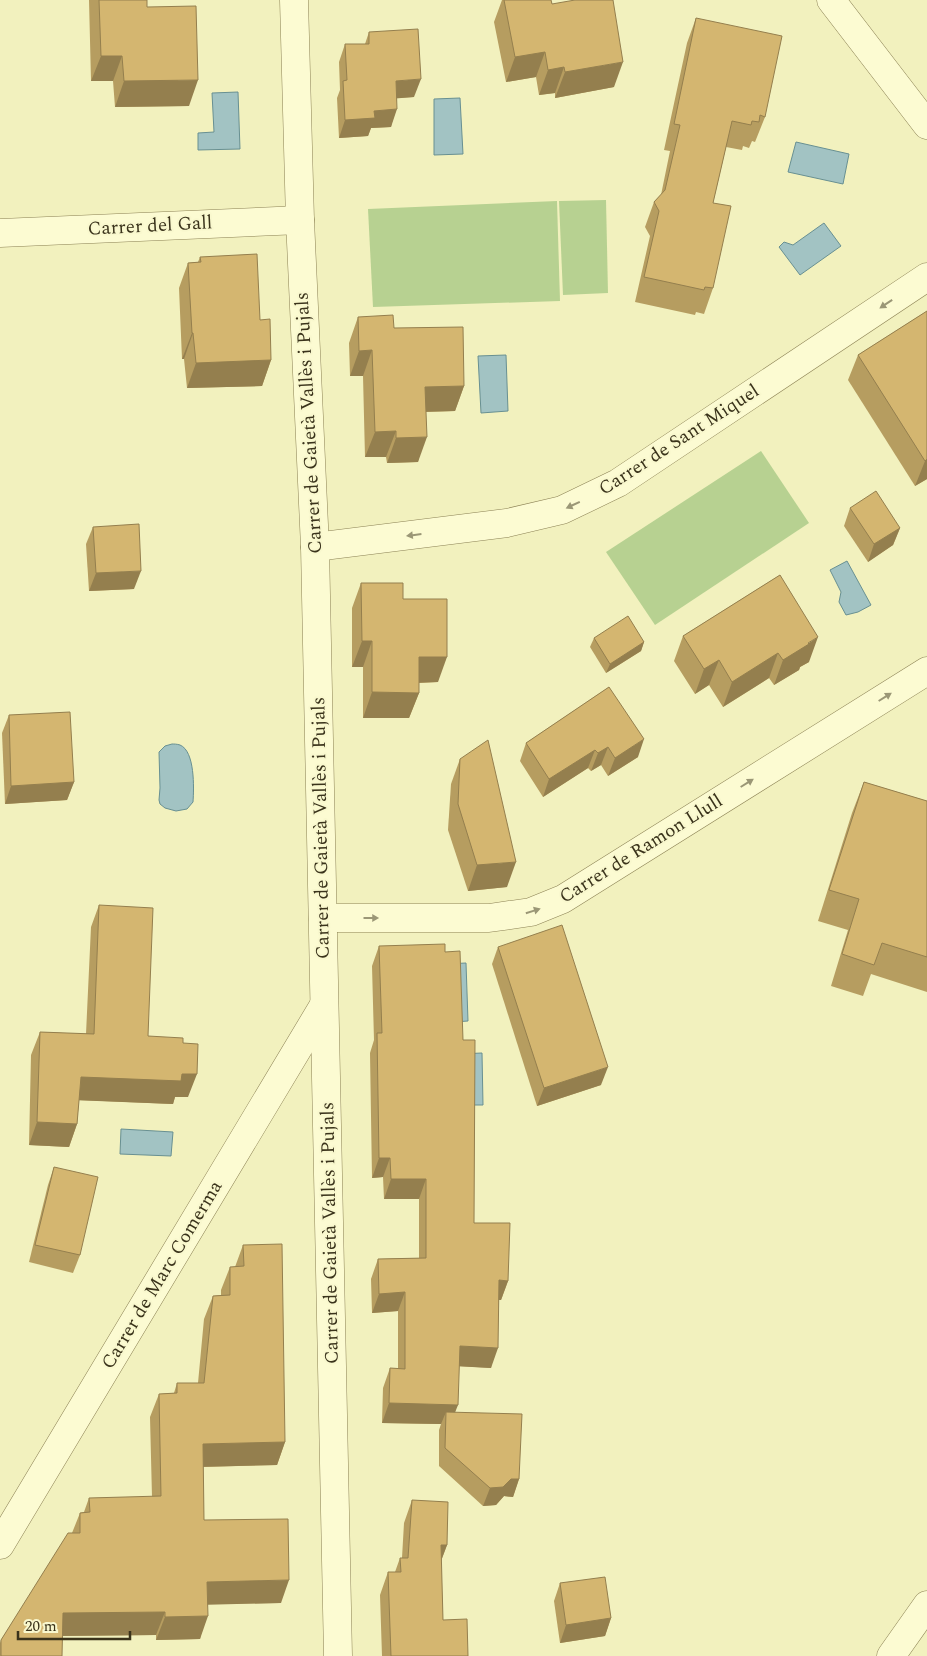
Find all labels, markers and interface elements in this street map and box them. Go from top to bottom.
street label: Carrer del Gall [87,208,213,244]
street label: Carrer de Gaietà Vallès i Pujals [288,291,330,555]
one-way arrow [880,299,893,309]
street label: Carrer de Sant Miquel [593,377,765,503]
one-way arrow [566,501,580,509]
one-way arrow [406,531,422,539]
one-way arrow [879,692,892,702]
street label: Carrer de Gaietà Vallès i Pujals [304,697,338,959]
one-way arrow [741,778,754,788]
street label: Carrer de Ramon Llull [554,787,728,911]
one-way arrow [526,906,541,914]
one-way arrow [364,914,380,922]
street label: Carrer de Gaietà Vallès i Pujals [313,1102,347,1364]
street label: Carrer de Marc Comerma [94,1174,230,1375]
scale bar [18,1608,130,1640]
text: 20 m [25,1615,57,1638]

